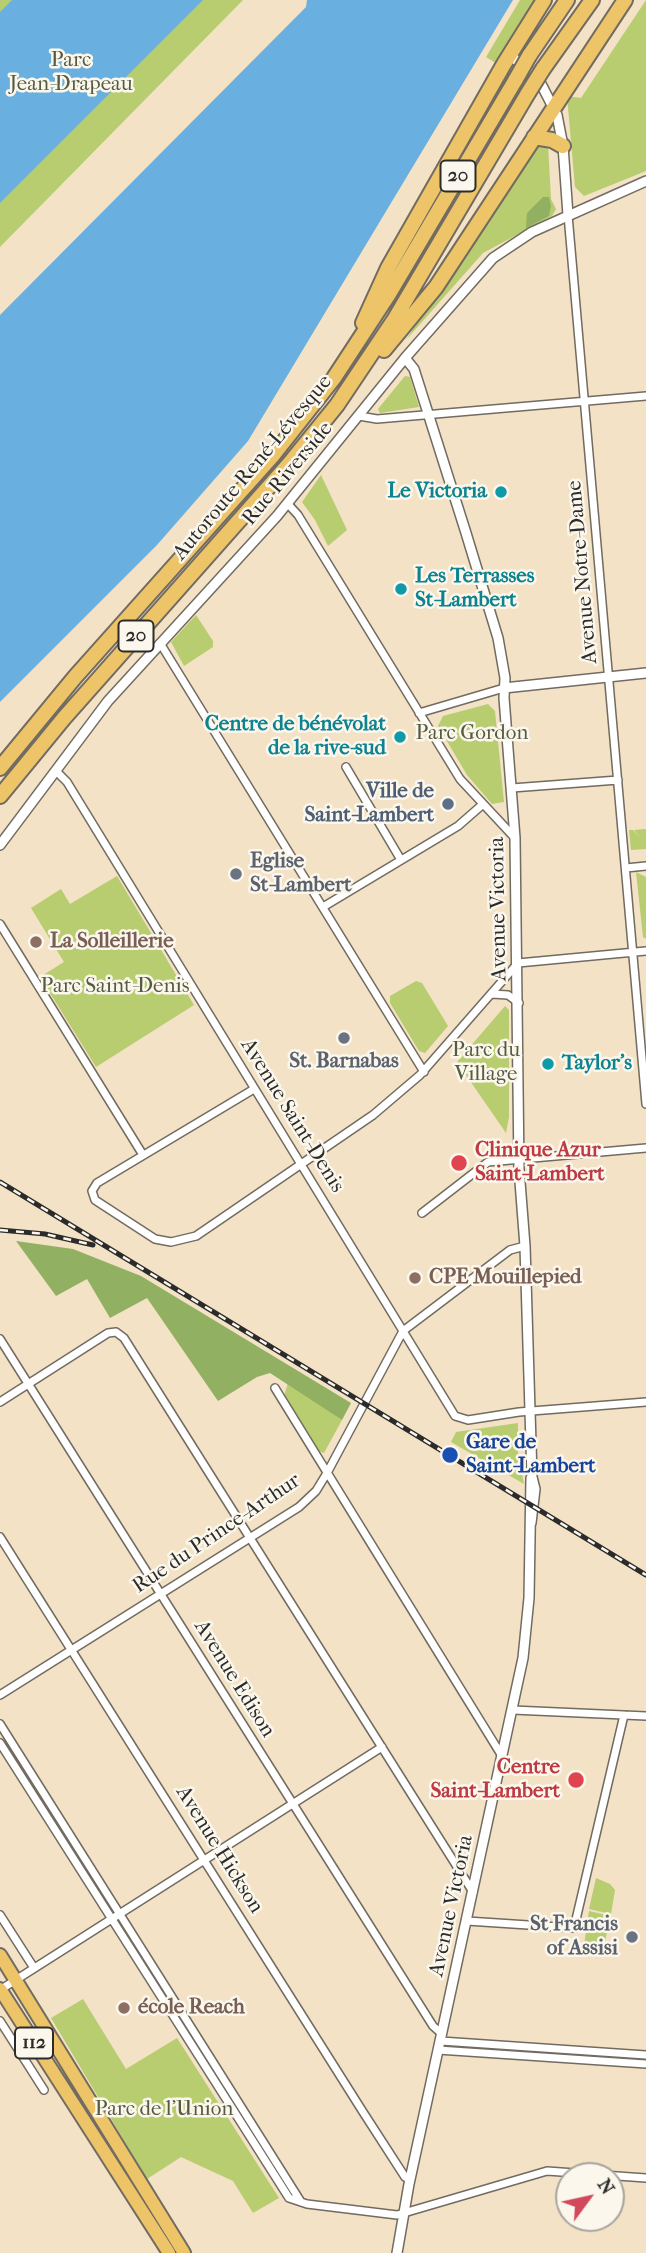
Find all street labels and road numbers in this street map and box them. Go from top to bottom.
road number: 20 [440,160,476,192]
street label: Autoroute René-Lévesque [168,370,338,566]
street label: Rue Riverside [237,417,339,531]
street label: Avenue Notre-Dame [562,479,604,665]
road number: 20 [118,621,154,652]
street label: Avenue Victoria [485,837,513,981]
street label: Avenue Saint-Denis [235,1034,349,1198]
street label: Rue du Prince-Arthur [128,1469,306,1599]
street label: Avenue Edison [188,1616,280,1742]
street label: Avenue Hickson [170,1782,268,1918]
street label: Avenue Victoria [425,1833,479,1979]
road number: 112 [15,2027,53,2058]

